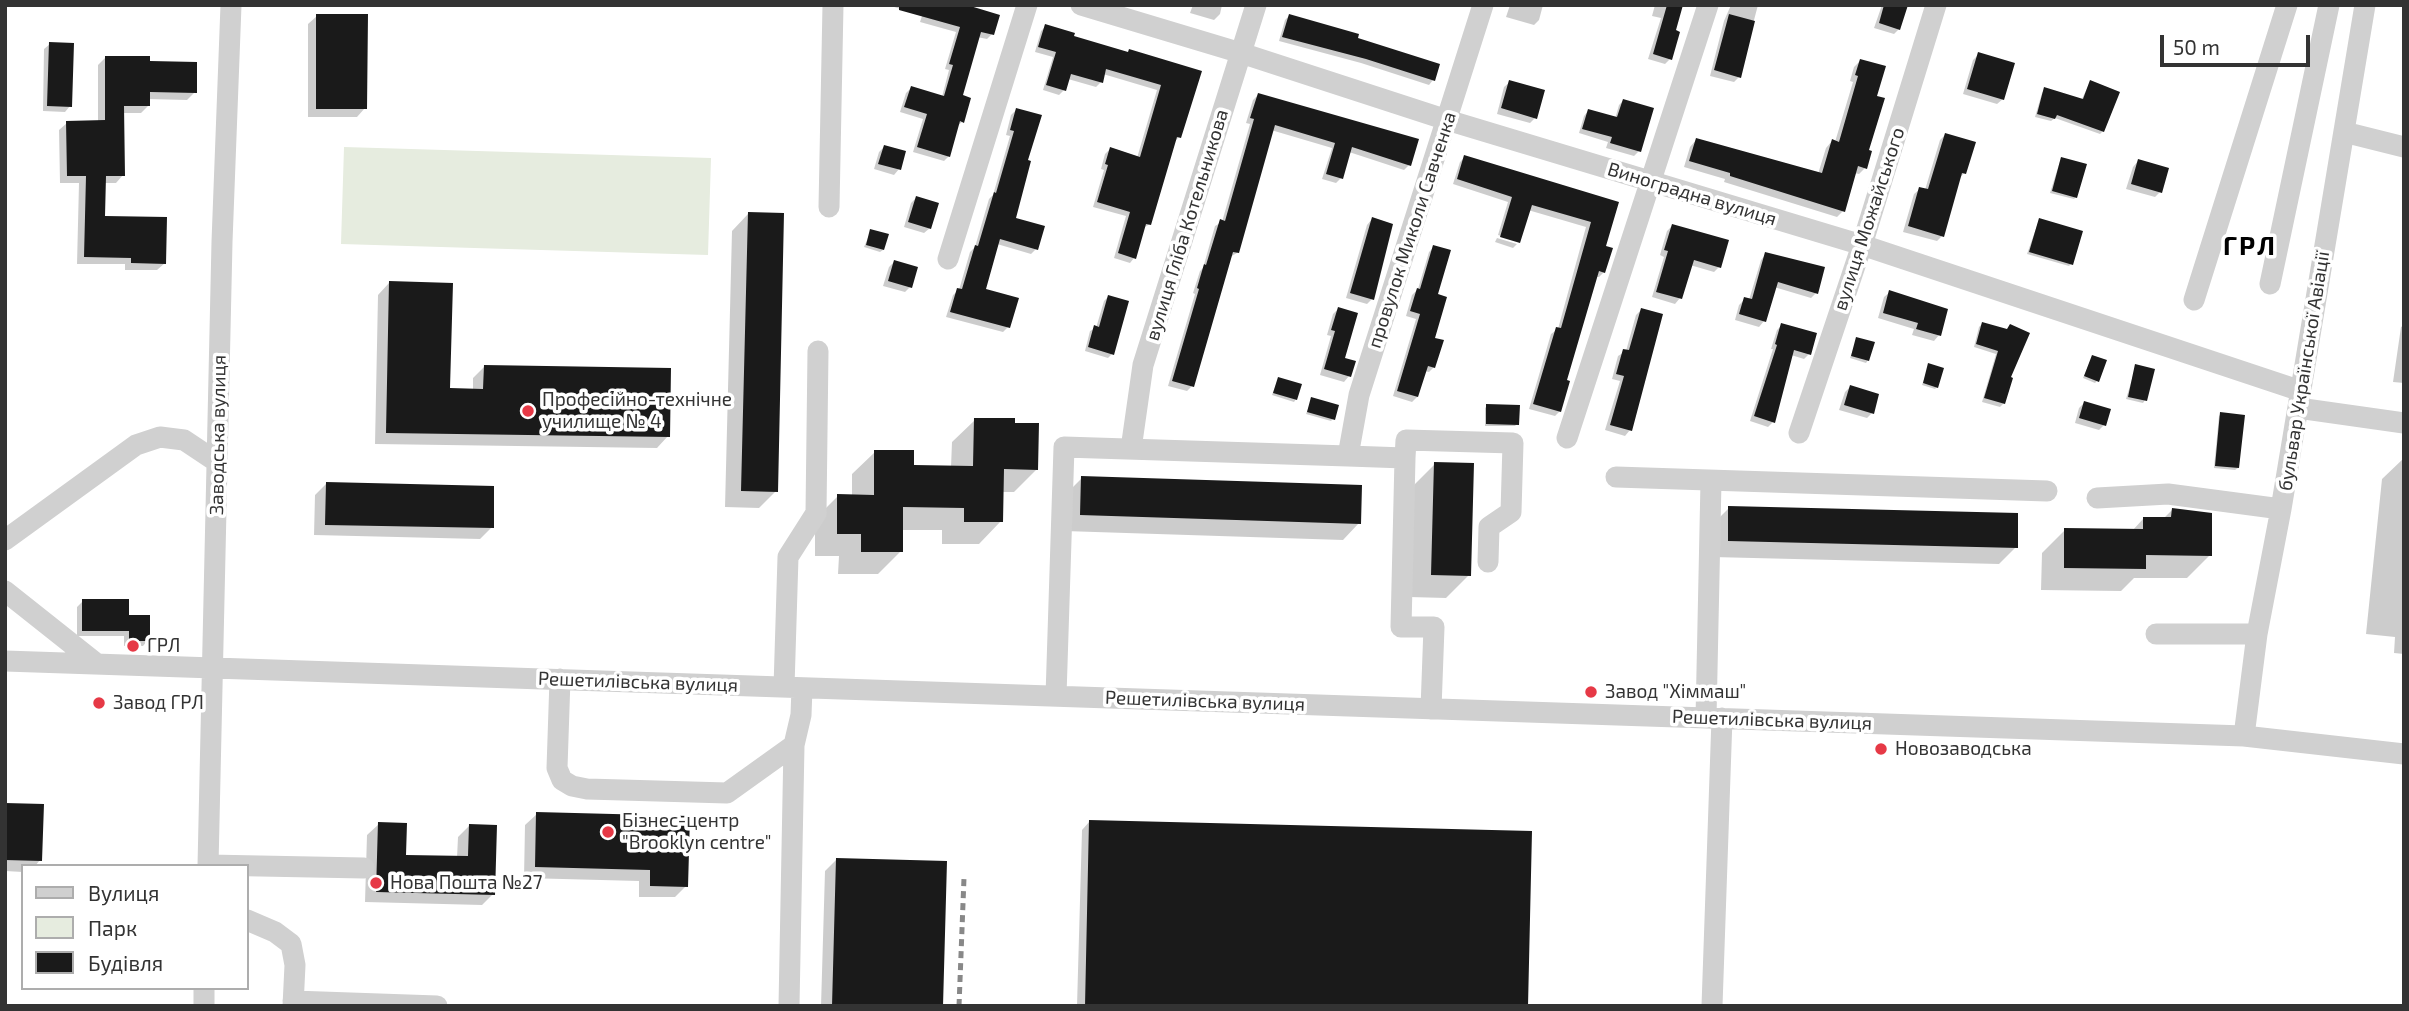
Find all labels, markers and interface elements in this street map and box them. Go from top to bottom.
scale bar [2164,21,2314,65]
text: 50 m [2173,34,2220,59]
street label: вулиця Гліба Котельникова [1141,107,1233,343]
street label: провулок Миколи Савченка [1363,109,1461,351]
street label: вулиця Можайського [1829,125,1909,313]
street label: Виноградна вулиця [1605,157,1779,231]
district label: ГРЛ [2223,230,2277,262]
street label: бульвар Української Авіації [2274,250,2334,492]
street label: Заводська вулиця [205,355,231,515]
place label: Професійно-технічне училище № 4 [542,389,732,433]
marker: Професійно-технічне училище № 4 [520,403,536,419]
place label: ГРЛ [147,635,180,657]
marker: ГРЛ [125,638,141,654]
street label: Решетилівська вулиця [537,667,739,697]
place label: Завод "Хіммаш" [1605,681,1746,703]
marker: Завод "Хіммаш" [1583,684,1599,700]
street label: Решетилівська вулиця [1104,686,1306,716]
place label: Завод ГРЛ [113,692,204,714]
marker: Завод ГРЛ [91,695,107,711]
street label: Решетилівська вулиця [1671,705,1873,735]
place label: Новозаводська [1895,738,2032,760]
marker: Новозаводська [1873,741,1889,757]
place label: Бізнес-центр "Brooklyn centre" [622,810,771,854]
marker: Бізнес-центр "Brooklyn centre" [600,824,616,840]
legend [21,864,248,990]
place label: Нова Пошта №27 [390,872,542,894]
marker: Нова Пошта №27 [368,875,384,891]
text: Вулиця [88,880,159,905]
text: Парк [88,915,137,940]
text: Будівля [88,950,163,975]

